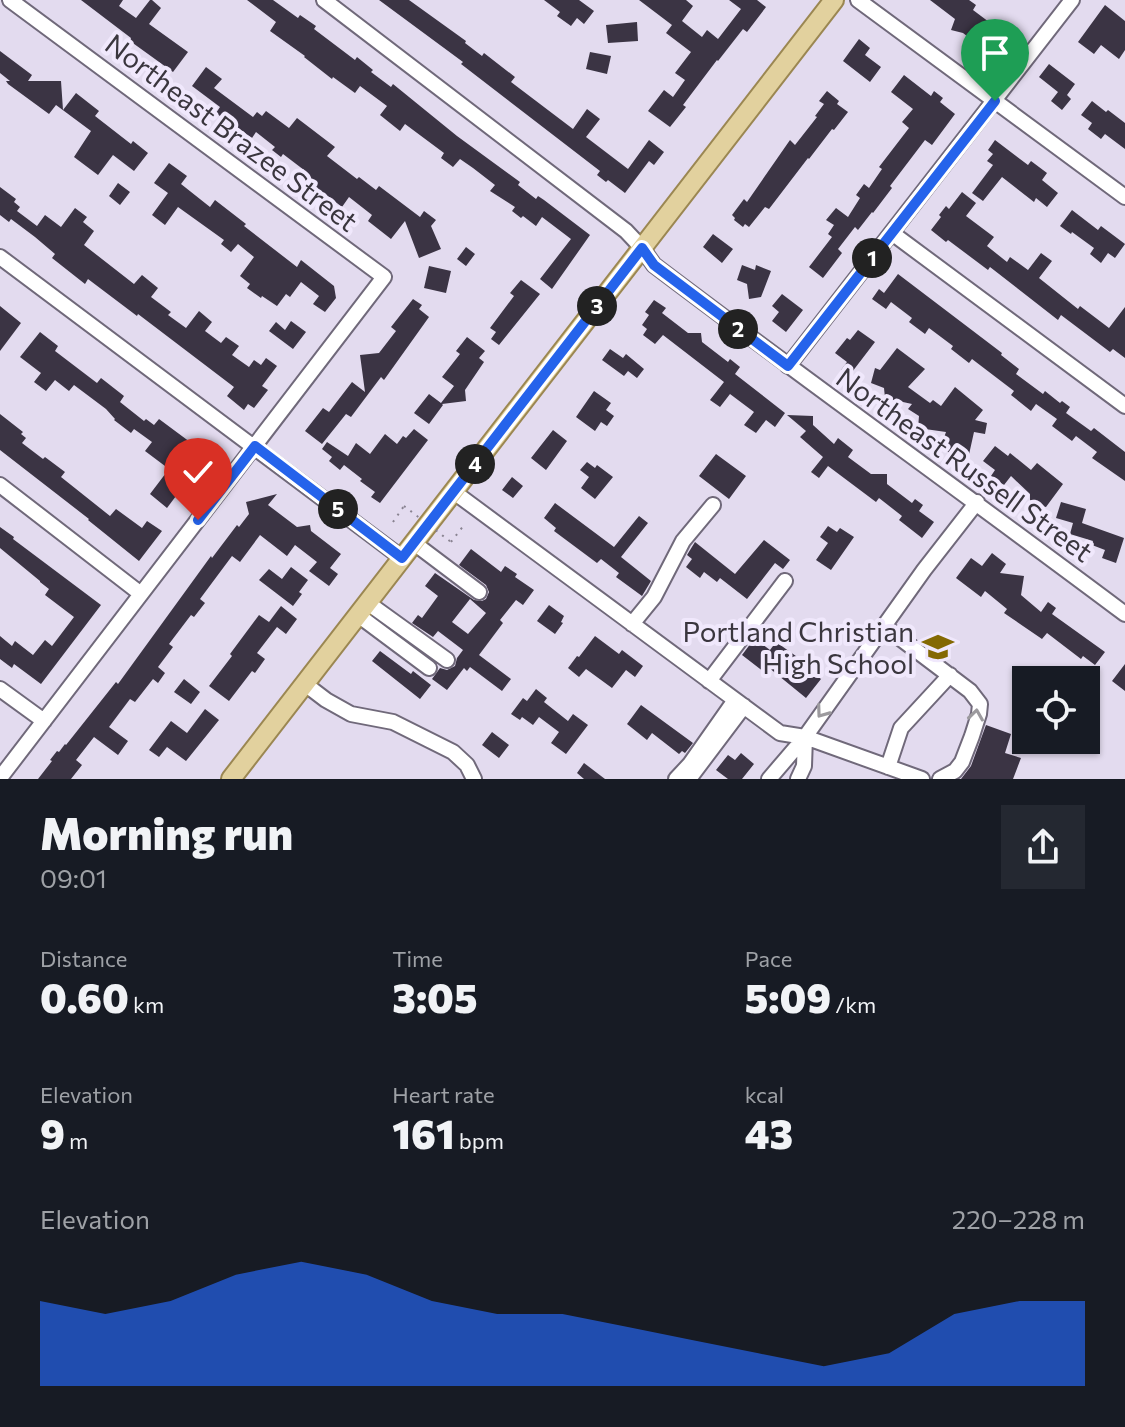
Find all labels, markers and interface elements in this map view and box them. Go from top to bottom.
pin [961,19,1029,101]
street label: Northeast Brazee Street [99,26,365,238]
icon: arrive [973,31,1017,75]
pin: 1 [852,238,892,278]
text: 1 [867,244,877,271]
pin: 3 [577,286,617,326]
text: 3 [591,292,603,319]
pin: 2 [718,309,758,349]
text: 2 [732,315,744,342]
street label: Northeast Russell Street [830,360,1100,568]
pin [164,438,232,520]
pin: 4 [455,444,495,484]
icon: check [176,450,220,494]
text: 4 [468,450,482,477]
pin: 5 [318,489,358,529]
text: 5 [332,495,344,522]
place label: Portland Christian High School [683,614,914,680]
school or university icon: Portland Christian High School [921,630,955,664]
map controls [1012,666,1100,754]
button: locate [1012,666,1100,754]
one-way arrow [817,704,832,718]
one-way arrow [968,709,985,722]
text: Morning run [40,805,293,859]
button: share [1001,805,1085,889]
text: 09:01 [40,862,107,893]
text: Distance [40,945,127,972]
text: Time [392,945,443,972]
text: Pace [745,945,792,972]
text: 0.60 [40,972,129,1021]
text: 3:05 [392,972,478,1021]
text: 5:09 [745,972,831,1021]
text: km [129,991,164,1018]
text: /km [831,991,876,1018]
text: Elevation [40,1081,133,1108]
text: Heart rate [392,1081,495,1108]
text: kcal [745,1081,784,1108]
text: 9 [40,1108,65,1157]
text: 161 [392,1108,455,1157]
text: 43 [745,1108,793,1157]
text: m [65,1127,88,1154]
text: bpm [455,1127,504,1154]
text: Elevation [40,1203,150,1234]
text: 220–228 m [952,1203,1085,1234]

